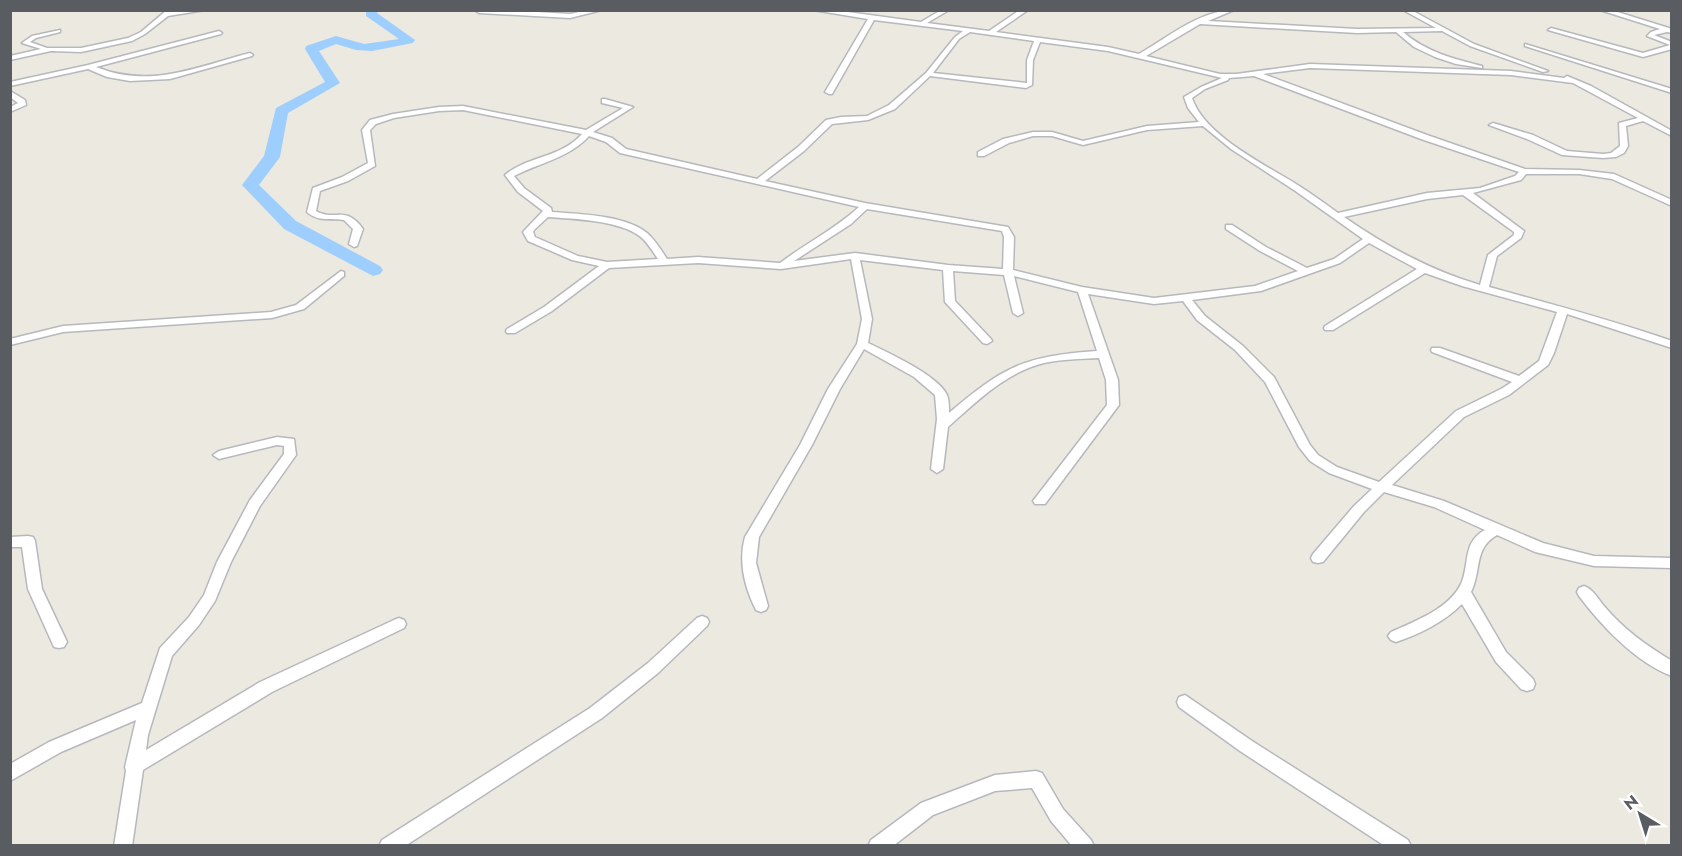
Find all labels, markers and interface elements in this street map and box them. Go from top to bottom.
north arrow [1610,784,1670,844]
text: N [1619,790,1643,816]

